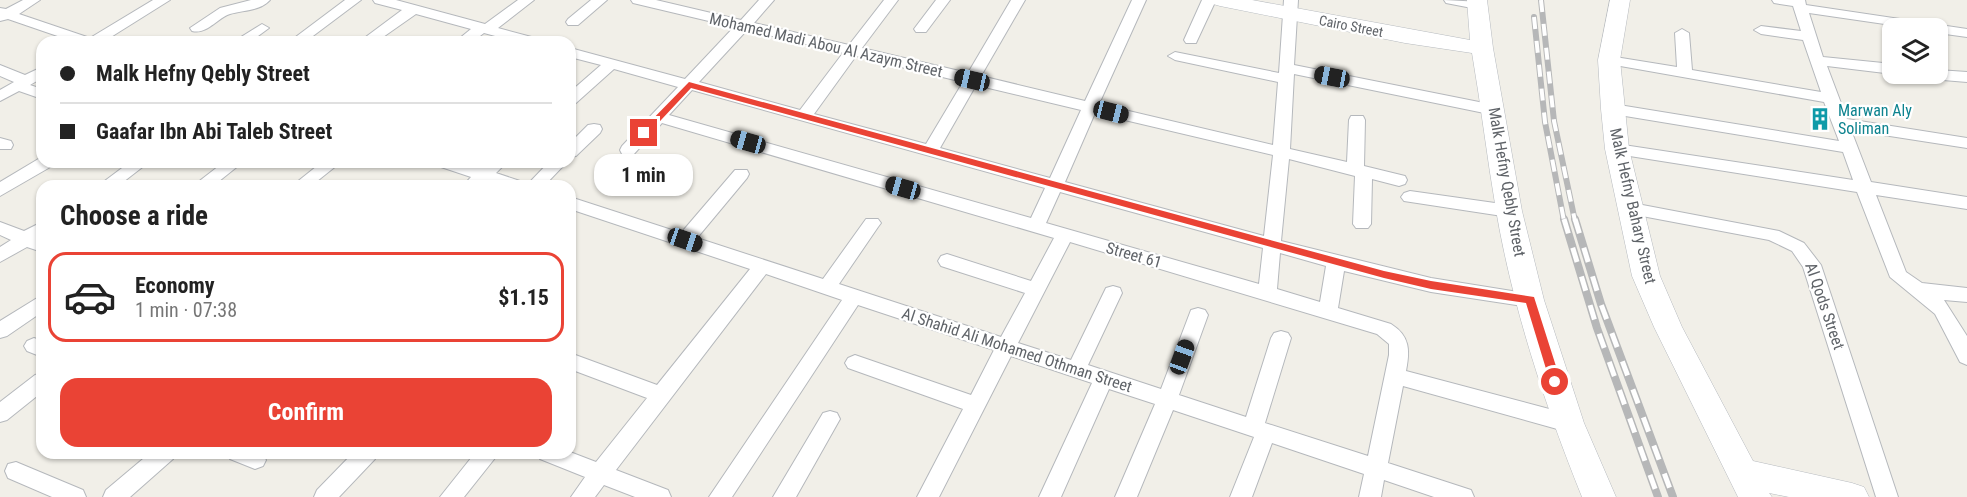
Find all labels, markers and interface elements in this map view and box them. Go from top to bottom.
street label: Mohamed Madi Abou Al Azaym Street [708,9,945,81]
street label: Cairo Street [1318,12,1384,40]
map controls [1882,18,1948,84]
button: layers [1882,18,1948,84]
text: Malk Hefny Qebly Street [96,61,310,86]
car [1313,65,1351,89]
car [952,67,992,93]
car [1091,99,1131,125]
place label: Marwan Aly Soliman [1838,101,1912,138]
street label: Malk Hefny Qebly Street [1484,106,1530,258]
building icon: Marwan Aly Soliman [1807,106,1833,132]
text: Gaafar Ibn Abi Taleb Street [96,119,332,144]
route end [630,119,657,146]
street label: Malk Hefny Bahary Street [1606,126,1660,286]
car [728,128,768,156]
callout: 1 min [594,154,694,196]
text: 1 min [621,163,666,187]
car [883,174,923,202]
text: Choose a ride [60,200,208,232]
car [665,226,705,254]
street label: Street 61 [1104,238,1164,272]
street label: Al Qods Street [1801,260,1849,352]
icon: car [63,270,117,324]
text: Economy [135,273,215,298]
text: $1.15 [498,285,549,310]
text: 1 min · 07:38 [135,298,237,322]
street label: Al Shahid Ali Mohamed Othman Street [900,304,1135,396]
car [1167,337,1197,377]
route start [1541,368,1568,395]
button: Confirm [60,378,552,447]

